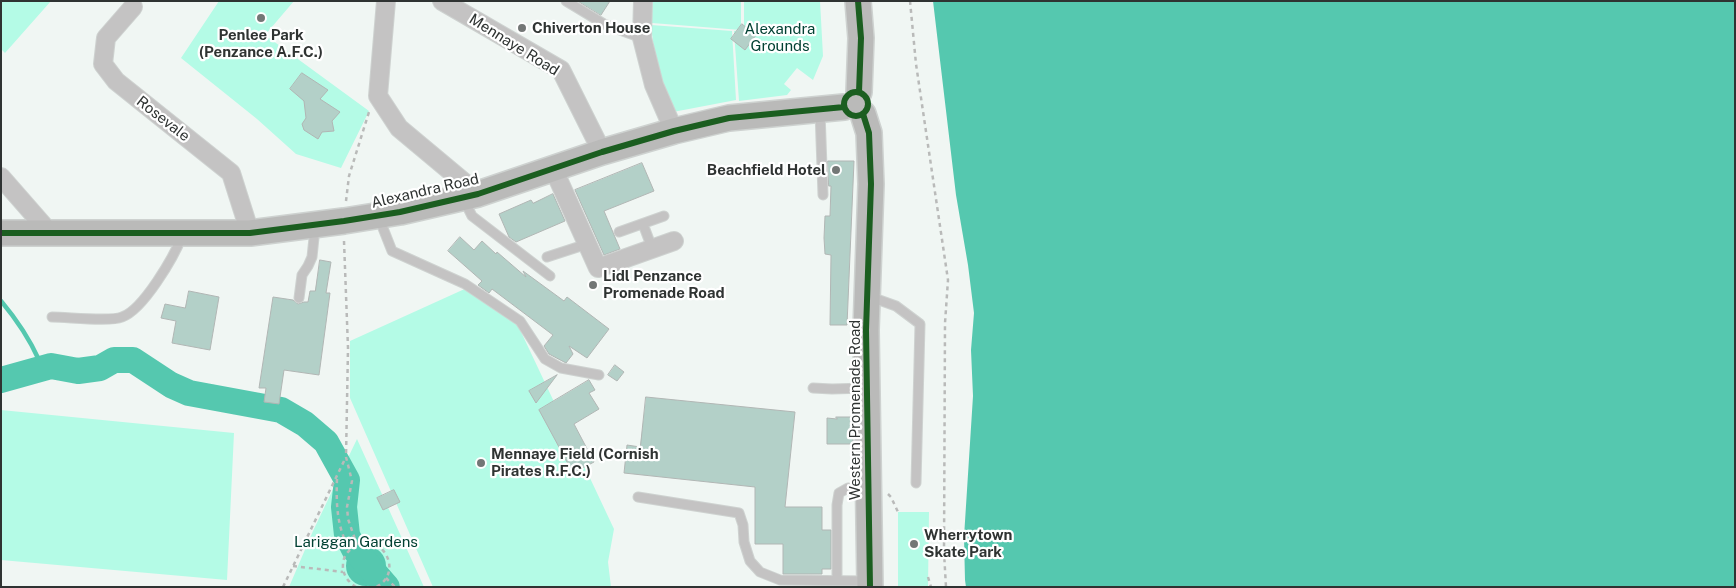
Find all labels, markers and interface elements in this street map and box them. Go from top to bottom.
street label: Mennaye Road [466,10,562,80]
marker: Penlee Park (Penzance A.F.C.) [255,12,267,24]
place label: Chiverton House [532,19,650,37]
park label: Alexandra Grounds [745,20,815,55]
marker: Chiverton House [516,22,528,34]
place label: Penlee Park (Penzance A.F.C.) [199,26,323,61]
street label: Rosevale [133,93,193,145]
place label: Beachfield Hotel [707,161,826,179]
marker: Beachfield Hotel [830,164,842,176]
street label: Alexandra Road [369,170,481,212]
place label: Lidl Penzance Promenade Road [603,267,725,302]
marker: Lidl Penzance Promenade Road [587,279,599,291]
street label: Western Promenade Road [846,320,864,500]
place label: Mennaye Field (Cornish Pirates R.F.C.) [491,445,659,480]
marker: Mennaye Field (Cornish Pirates R.F.C.) [475,457,487,469]
place label: Wherrytown Skate Park [924,526,1012,561]
park label: Lariggan Gardens [294,533,418,551]
marker: Wherrytown Skate Park [908,538,920,550]

